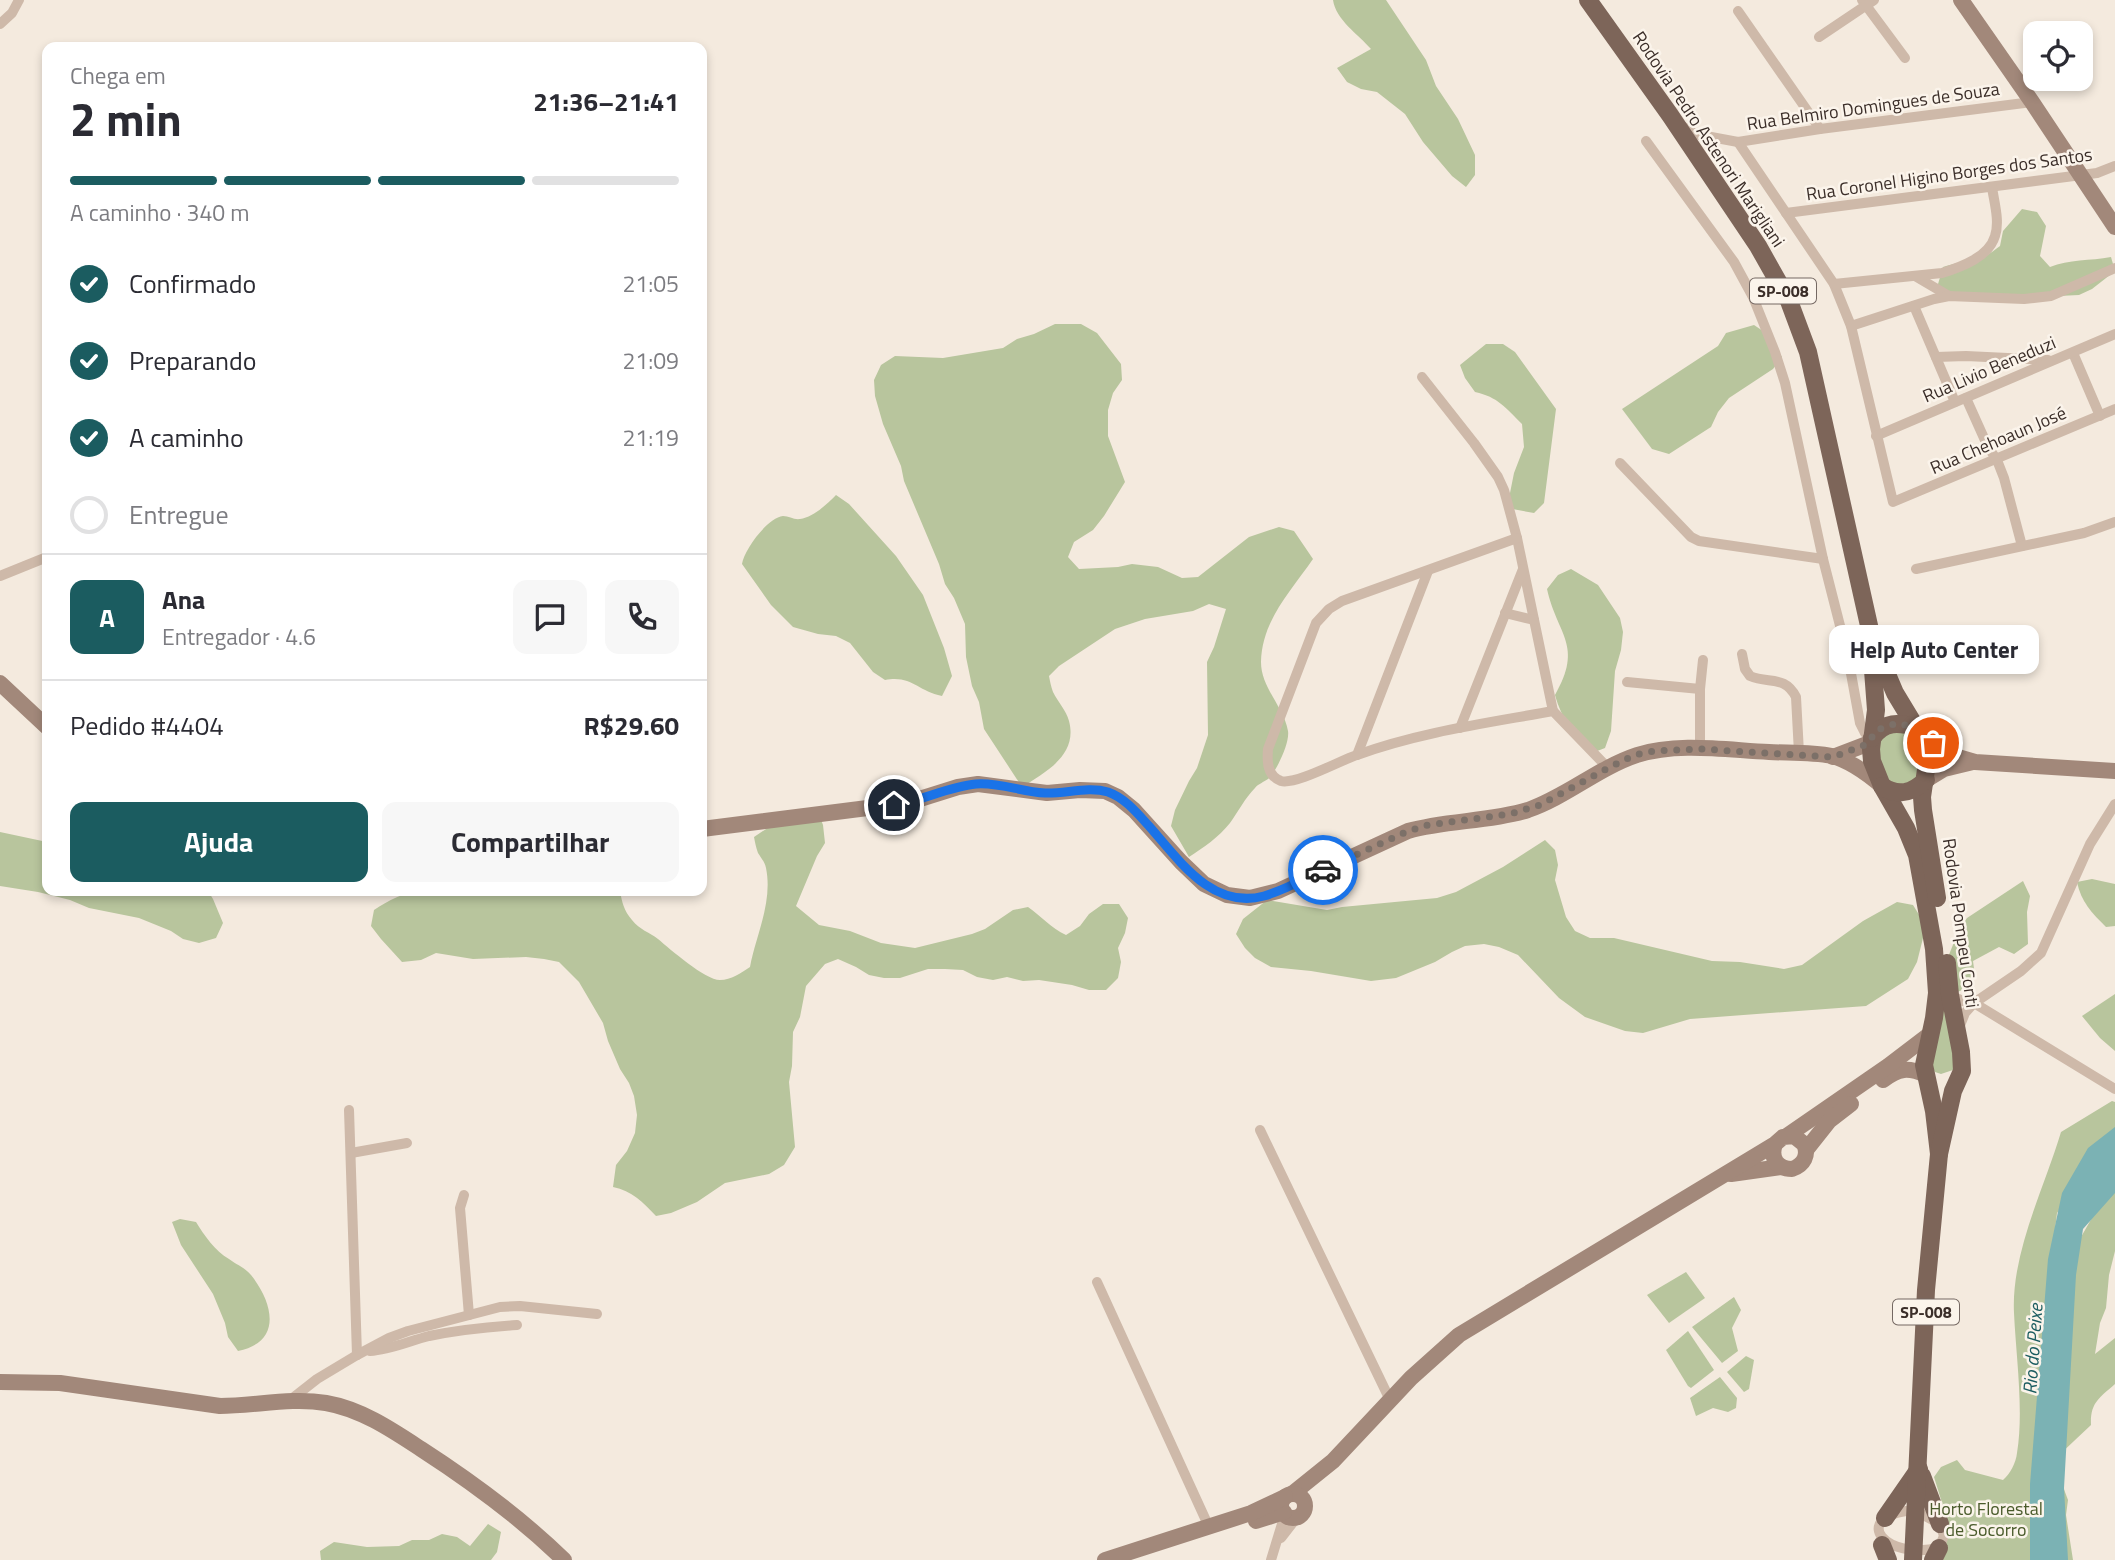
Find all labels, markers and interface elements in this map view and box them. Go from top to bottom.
map controls [2023,21,2093,91]
button: locate [2023,21,2093,91]
street label: Rodovia Pedro Astenori Marigliani [1626,25,1792,253]
text: Chega em [70,58,166,93]
street label: Rua Belmiro Domingues de Souza [1745,75,2001,137]
text: 21:36–21:41 [533,82,679,121]
text: 2 min [70,84,182,154]
street label: Rua Coronel Higino Borges dos Santos [1804,141,2094,207]
text: A caminho · 340 m [70,195,249,230]
text: Confirmado [129,264,256,303]
icon: check [70,265,108,303]
text: 21:05 [622,266,679,301]
road number: SP-008 [1750,278,1816,304]
street label: Rua Livio Beneduzi [1918,329,2060,409]
text: Preparando [129,341,256,380]
icon: check [70,342,108,380]
text: 21:09 [622,343,679,378]
street label: Rua Chehoaun José [1926,399,2070,481]
text: A caminho [129,418,244,457]
icon: check [70,419,108,457]
text: 21:19 [622,420,679,455]
text: Entregue [129,495,229,534]
text: Ana [162,580,205,619]
button: chat [513,580,587,654]
button: phone [605,580,679,654]
text: A [99,598,115,637]
text: Entregador · 4.6 [162,619,316,654]
callout: Help Auto Center [1828,624,2038,673]
text: Help Auto Center [1850,632,2018,667]
text: Pedido #4404 [70,706,224,745]
text: R$29.60 [583,706,679,745]
pin [1903,713,1963,773]
icon: bag [1914,724,1952,762]
pin [864,775,924,835]
icon: home [875,786,913,824]
button: Ajuda [70,802,368,882]
button: Compartilhar [382,802,679,882]
courier [1288,835,1358,905]
street label: Rodovia Pompeu Conti [1936,836,1986,1010]
icon: car [1304,851,1342,889]
road number: SP-008 [1893,1300,1959,1324]
water label: Rio do Peixe [2014,1301,2050,1395]
park label: Horto Florestal de Socorro [1929,1495,2043,1543]

